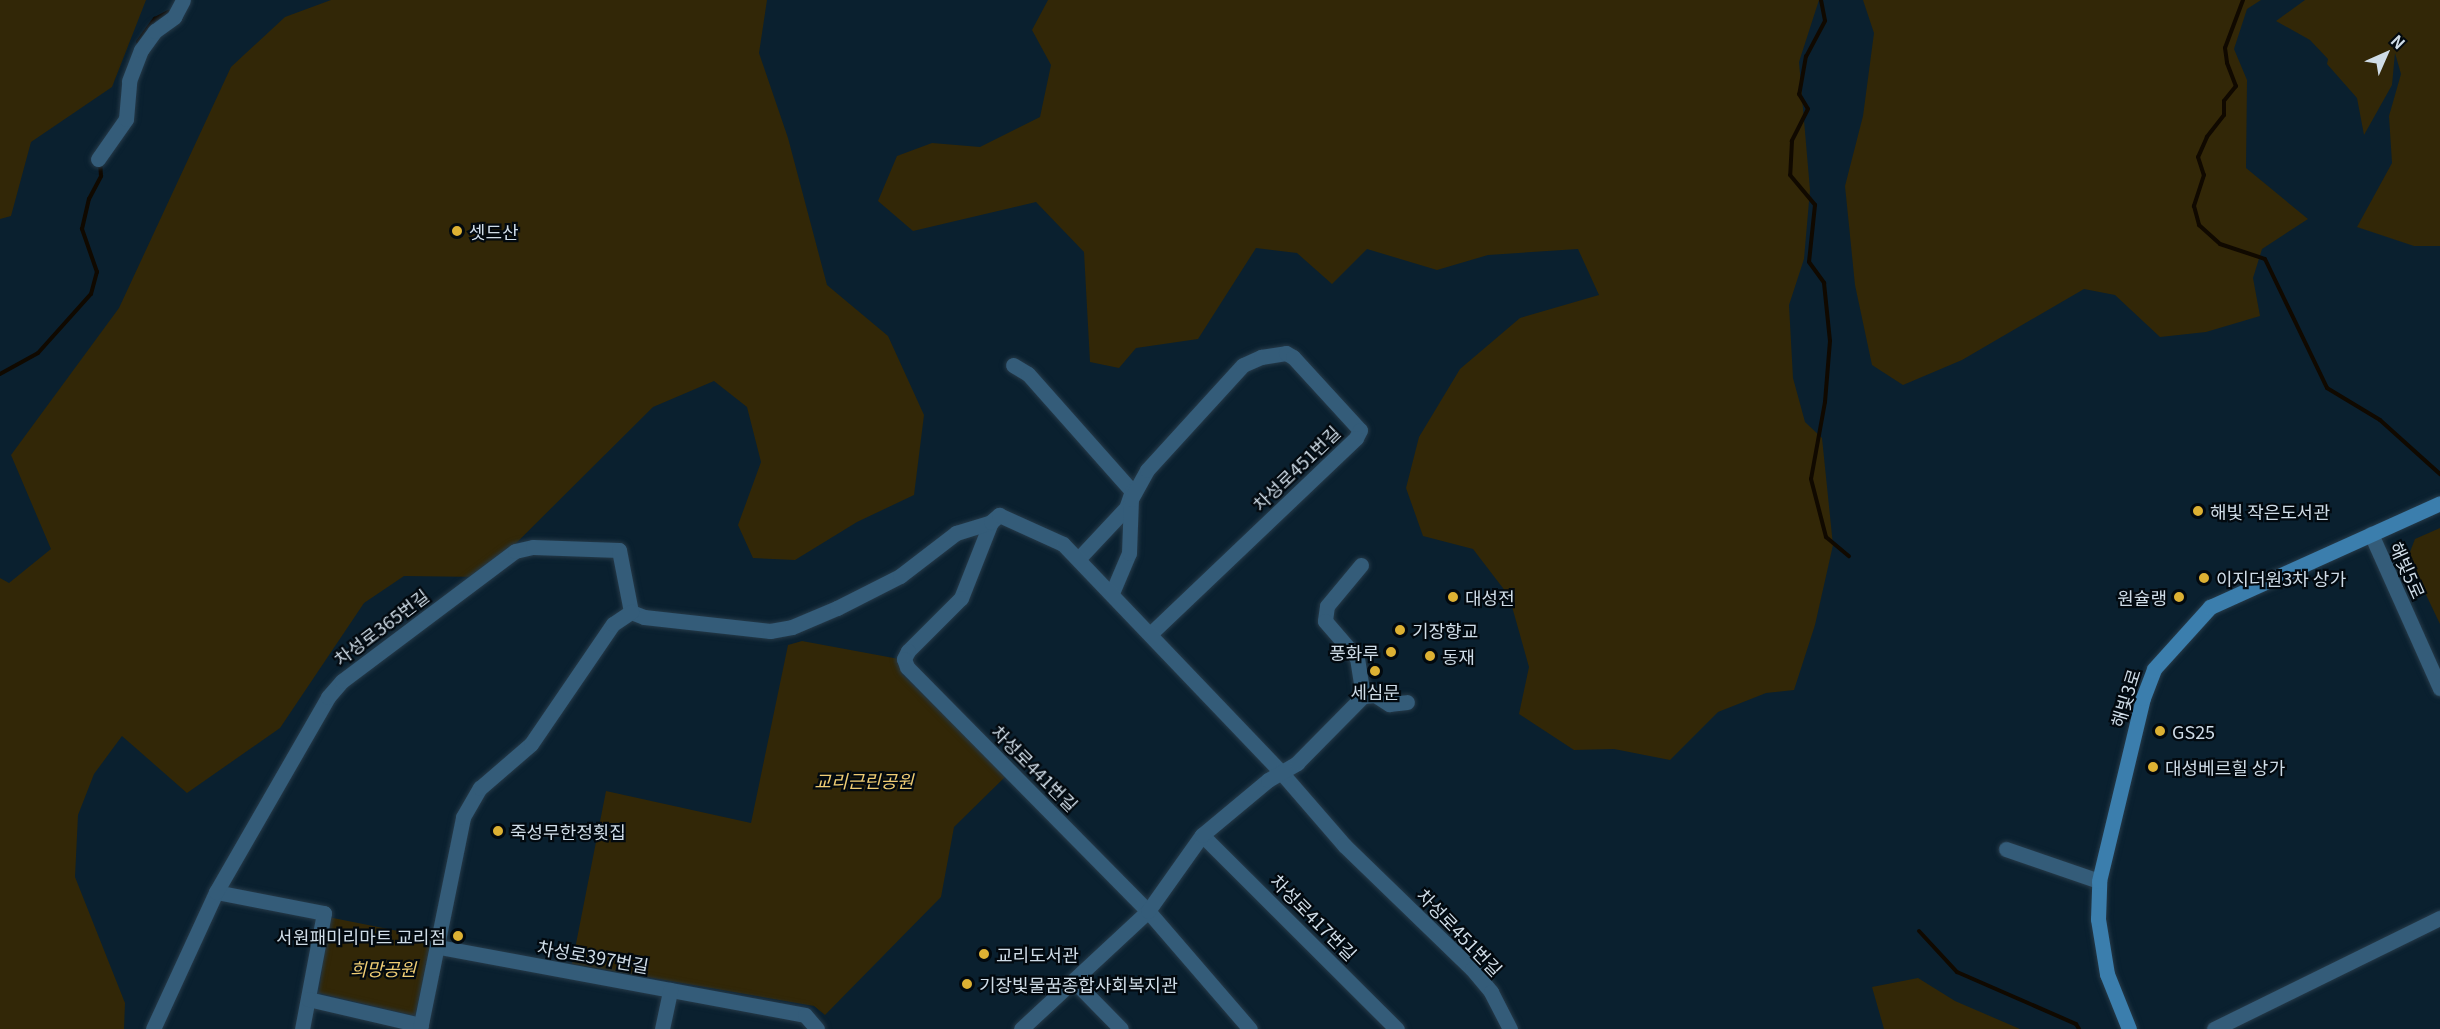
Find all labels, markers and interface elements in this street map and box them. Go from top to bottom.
north arrow [2356,24,2416,84]
text: N [2386,29,2411,54]
place label: 셋드산 [469,220,519,242]
marker: 셋드산 [450,224,464,238]
street label: 차성로451번길 [1248,421,1344,515]
place label: 해빛 작은도서관 [2210,500,2330,522]
marker: 해빛 작은도서관 [2191,504,2205,518]
street label: 해빛5로 [2386,538,2430,602]
place label: 이지더원3차 상가 [2216,567,2346,589]
marker: 이지더원3차 상가 [2197,571,2211,585]
street label: 차성로365번길 [329,584,433,670]
place label: 대성전 [1465,586,1515,608]
place label: 원슐랭 [2117,586,2167,608]
marker: 대성전 [1446,590,1460,604]
marker: 원슐랭 [2172,590,2186,604]
place label: 기장향교 [1412,619,1478,641]
marker: 기장향교 [1393,623,1407,637]
place label: 풍화루 [1329,641,1379,663]
marker: 풍화루 [1384,645,1398,659]
place label: 동재 [1442,645,1475,667]
marker: 동재 [1423,649,1437,663]
marker: 세심문 [1368,664,1382,678]
street label: 해빛3로 [2106,666,2144,730]
place label: 세심문 [1350,680,1400,702]
street label: 차성로441번길 [987,720,1083,816]
place label: GS25 [2172,720,2215,742]
marker: GS25 [2153,724,2167,738]
place label: 대성베르힐 상가 [2165,756,2285,778]
marker: 대성베르힐 상가 [2146,760,2160,774]
park label: 교리근린공원 [814,769,914,791]
place label: 죽성무한정횟집 [510,820,626,842]
marker: 죽성무한정횟집 [491,824,505,838]
street label: 차성로417번길 [1266,869,1362,965]
street label: 차성로451번길 [1413,884,1507,980]
place label: 서원패미리마트 교리점 [276,925,446,947]
marker: 서원패미리마트 교리점 [451,929,465,943]
street label: 차성로397번길 [536,936,650,976]
place label: 교리도서관 [996,943,1079,965]
marker: 교리도서관 [977,947,991,961]
park label: 희망공원 [350,957,416,979]
place label: 기장빛물꿈종합사회복지관 [979,973,1178,995]
marker: 기장빛물꿈종합사회복지관 [960,977,974,991]

